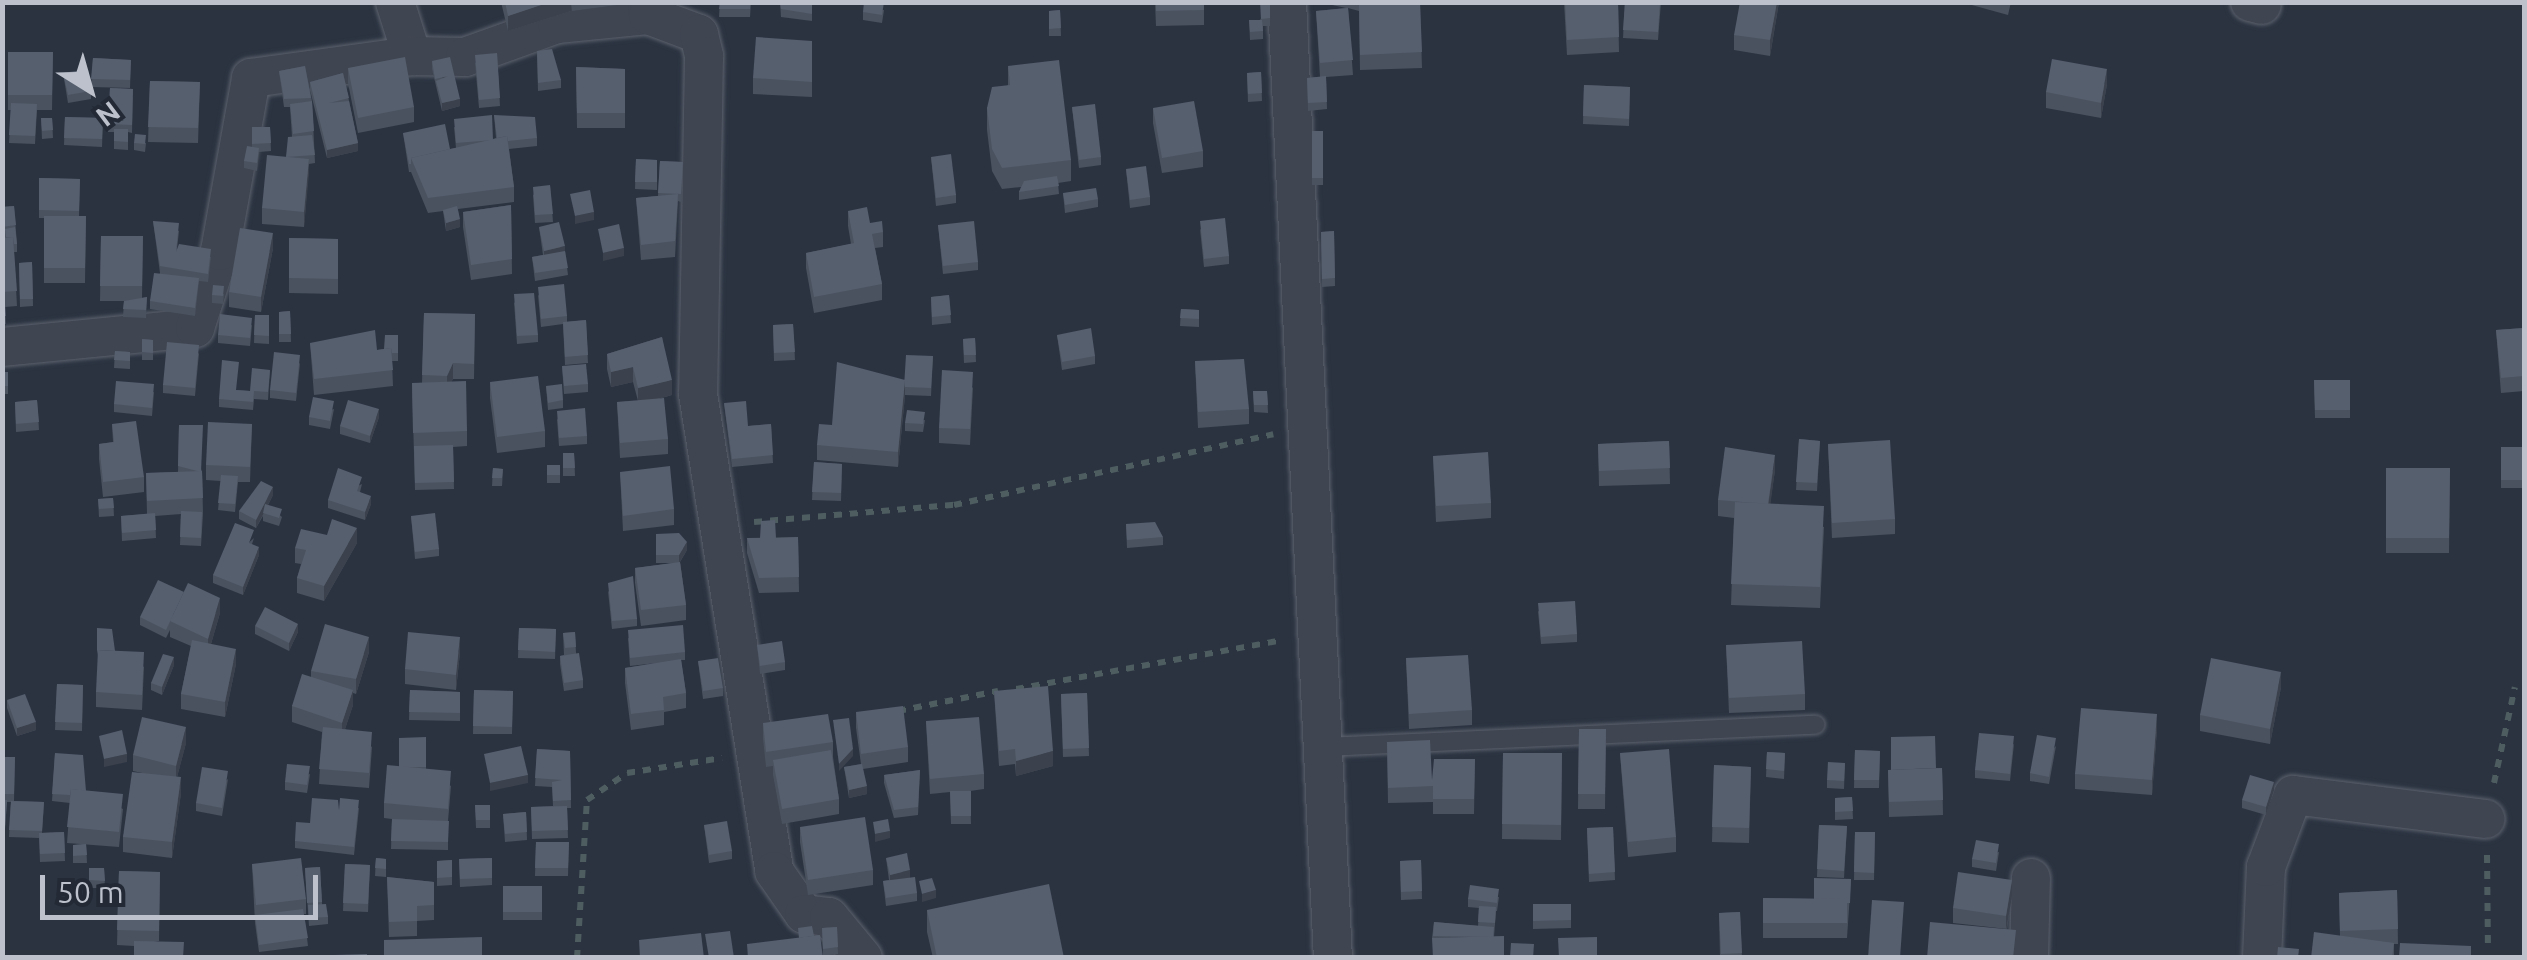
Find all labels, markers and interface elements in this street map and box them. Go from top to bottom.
north arrow [40,40,140,140]
text: N [91,96,126,133]
scale bar [45,855,322,917]
text: 50 m [57,875,124,909]

